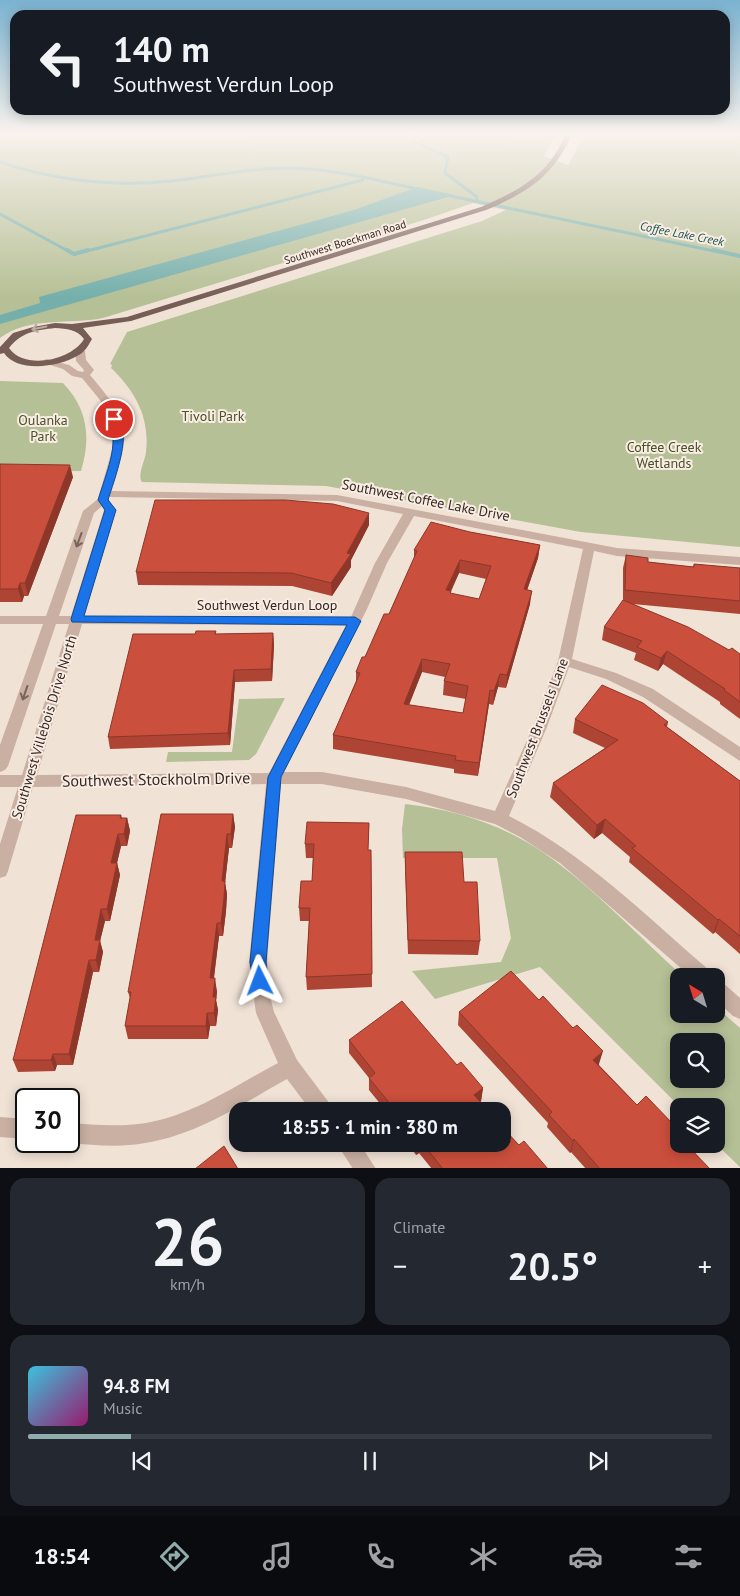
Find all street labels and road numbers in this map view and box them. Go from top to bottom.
street label: Southwest Boeckman Road [282,217,408,267]
street label: Southwest Coffee Lake Drive [341,475,511,525]
street label: Southwest Verdun Loop [197,596,337,614]
street label: Southwest Villebois Drive North [7,633,81,821]
street label: Southwest Brussels Lane [502,656,572,800]
street label: Southwest Stockholm Drive [62,767,250,791]

